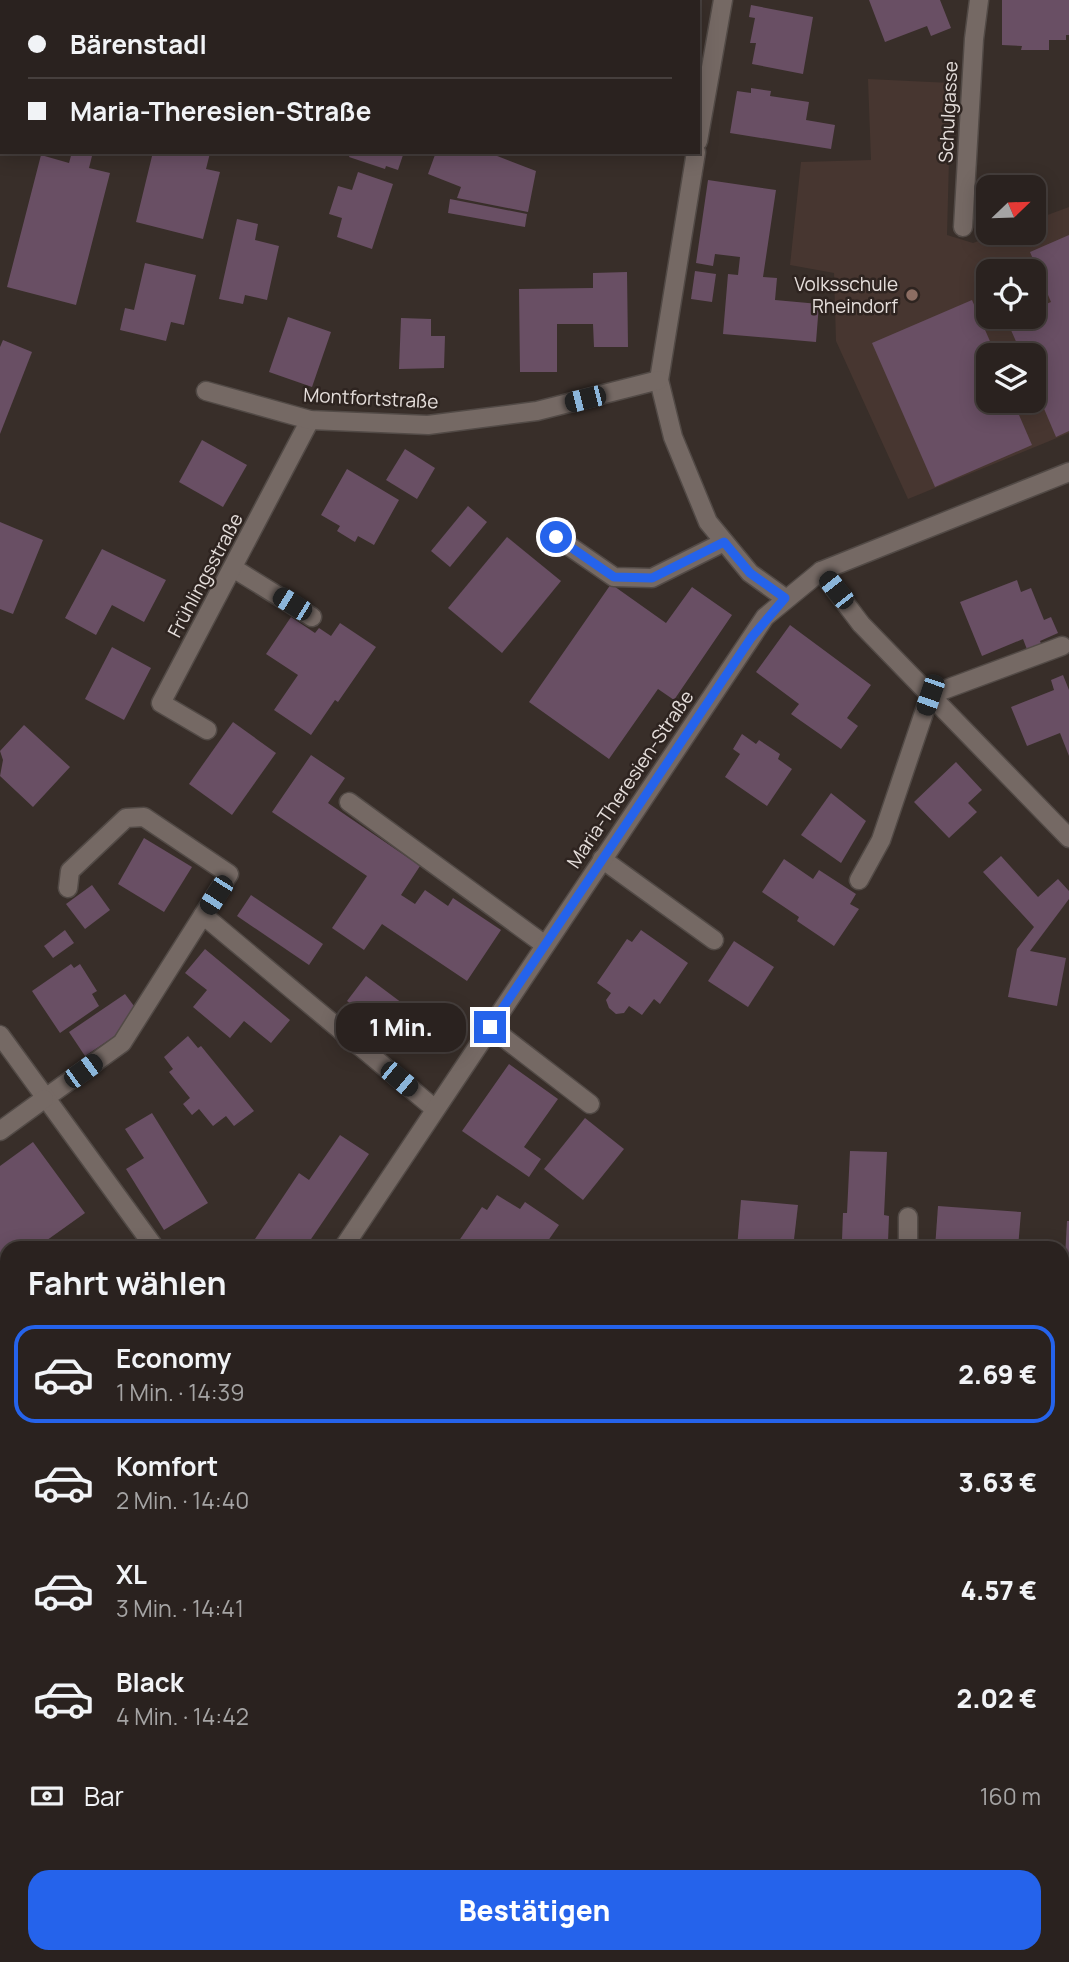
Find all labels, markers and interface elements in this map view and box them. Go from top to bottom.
text: Bärenstadl [70,26,207,62]
street label: Schulgasse [932,60,964,164]
text: Maria-Theresien-Straße [70,93,371,129]
north arrow [976,175,1046,245]
map controls [976,175,1046,413]
button: locate [976,259,1046,329]
place label: Volksschule Rheindorf [794,271,898,319]
marker: Volksschule Rheindorf [904,287,920,303]
button: layers [976,343,1046,413]
street label: Montfortstraße [303,381,439,415]
car [563,384,608,414]
street label: Frühlingsstraße [161,508,249,642]
route start [540,521,572,553]
car [815,567,858,613]
car [269,584,316,624]
car [914,672,947,718]
street label: Maria-Theresien-Straße [561,685,699,873]
car [196,872,237,918]
callout: 1 Min. [336,1002,466,1052]
text: 1 Min. [369,1011,433,1043]
route end [474,1011,506,1043]
car [60,1050,107,1092]
car [377,1057,422,1101]
text: Fahrt wählen [28,1261,227,1305]
text: Economy [116,1340,231,1376]
icon: car [32,1343,95,1406]
text: 2.69 € [958,1356,1037,1392]
text: 1 Min. · 14:39 [116,1376,245,1408]
text: Komfort [116,1448,218,1484]
icon: car [32,1451,95,1514]
text: 3.63 € [959,1464,1037,1500]
text: 2 Min. · 14:40 [116,1484,249,1516]
text: XL [116,1556,147,1592]
icon: car [32,1559,95,1622]
text: 4.57 € [961,1572,1037,1608]
text: 3 Min. · 14:41 [116,1592,244,1624]
text: Black [116,1664,184,1700]
icon: car [32,1667,95,1730]
text: 2.02 € [957,1680,1037,1716]
text: 4 Min. · 14:42 [116,1700,249,1732]
icon: cash [28,1777,66,1815]
text: Bar [84,1778,124,1814]
text: 160 m [980,1780,1041,1812]
button: Bestätigen [28,1870,1041,1950]

